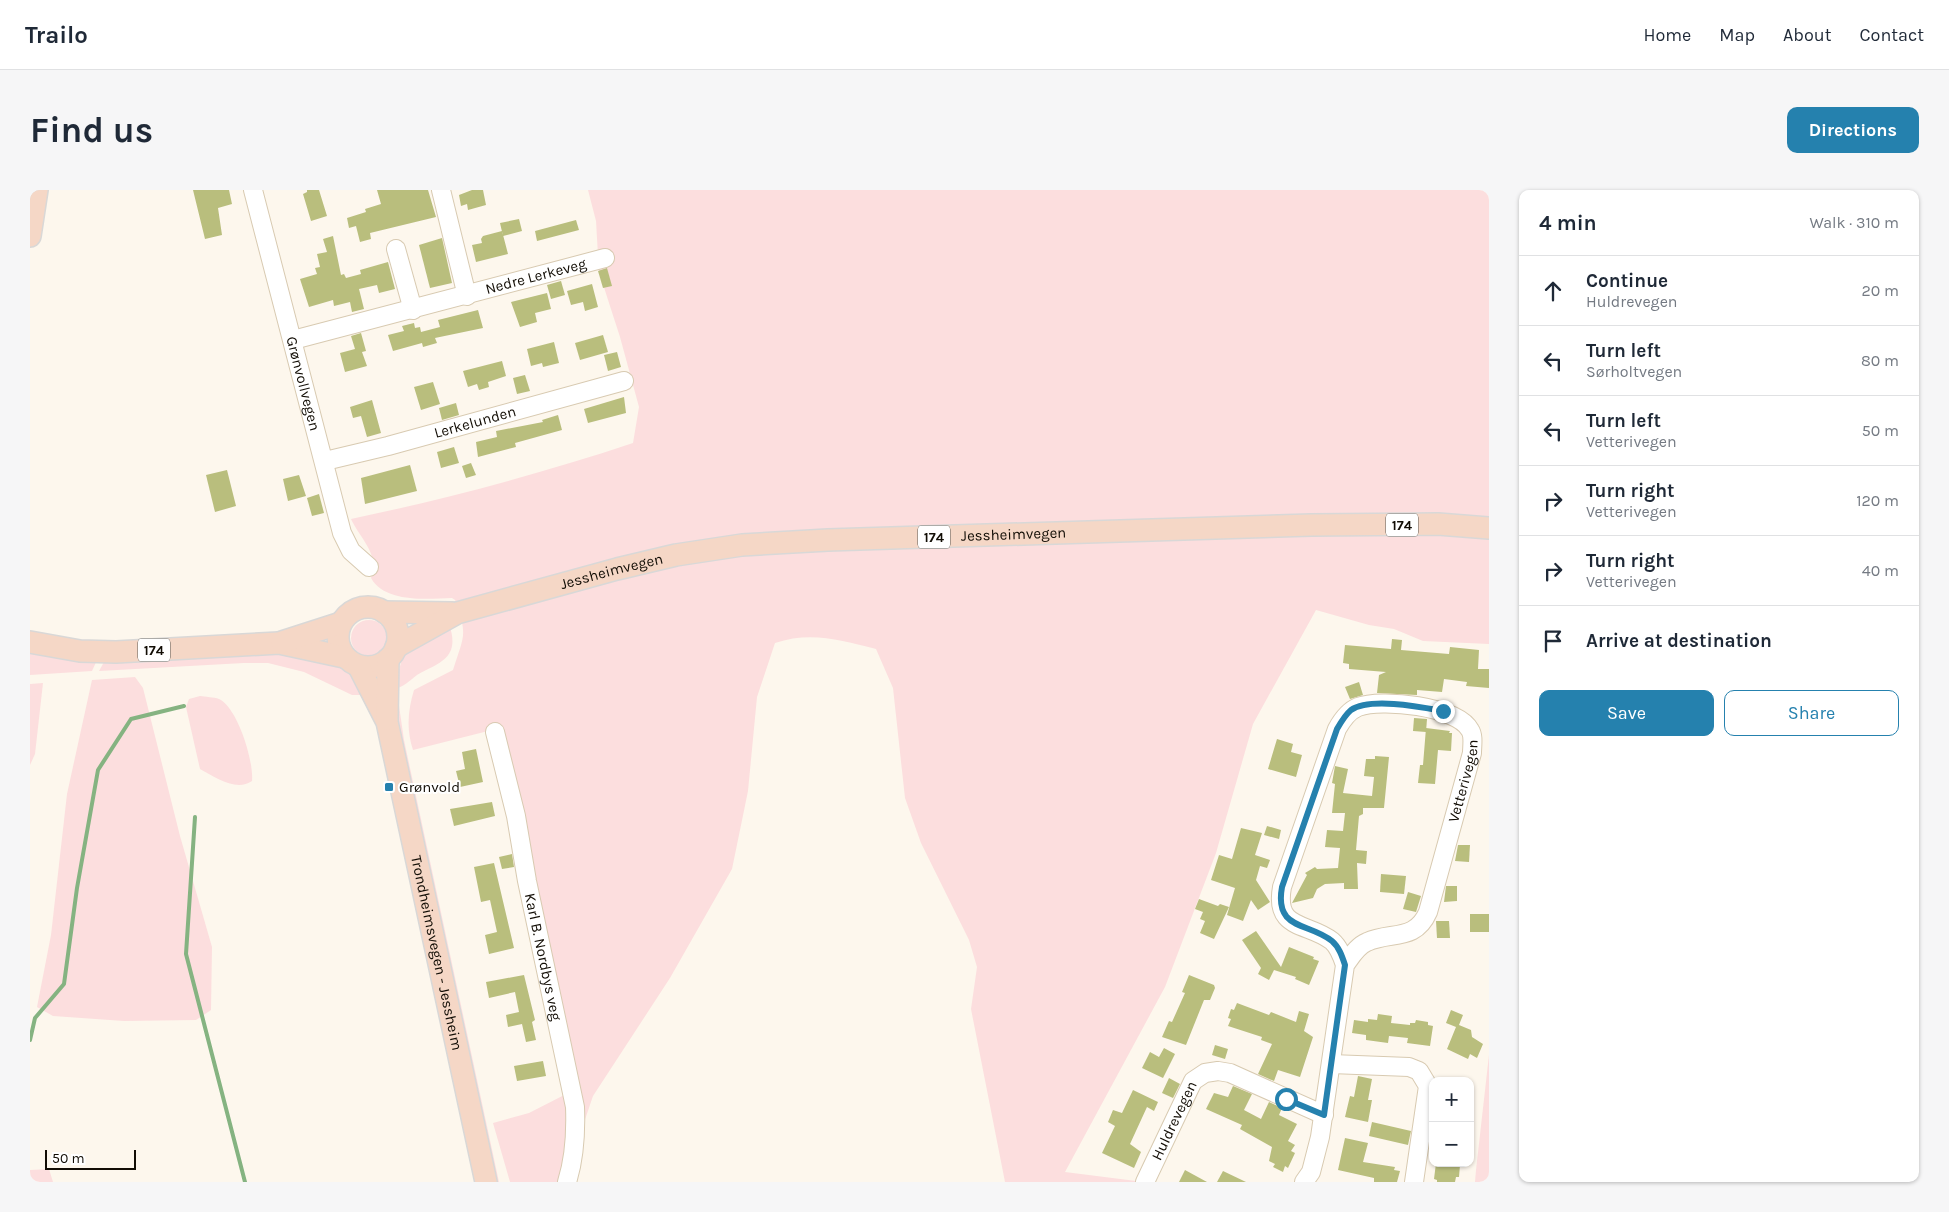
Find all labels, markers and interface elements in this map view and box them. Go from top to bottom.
text: Trailo [25,21,88,49]
text: Home [1643,24,1691,46]
text: Map [1719,24,1755,46]
text: About [1783,24,1832,46]
text: Contact [1860,24,1924,46]
button: Directions [1787,107,1919,153]
text: Find us [30,110,153,151]
text: 4 min [1539,211,1597,235]
text: Walk · 310 m [1809,213,1899,232]
street label: Nedre Lerkeveg [483,254,589,298]
text: Continue [1586,270,1668,292]
icon: ahead [1539,277,1567,305]
text: 20 m [1861,281,1899,300]
text: Huldrevegen [1586,292,1678,311]
street label: Grønvollvegen [282,334,324,433]
text: Turn left [1586,340,1661,362]
icon: left [1539,347,1567,375]
text: 80 m [1861,351,1899,370]
text: Sørholtvegen [1586,362,1682,381]
street label: Lerkelunden [432,402,518,442]
text: Turn left [1586,410,1661,432]
icon: left [1539,417,1567,445]
text: 50 m [1862,421,1899,440]
text: Vetterivegen [1586,432,1677,451]
text: Turn right [1586,480,1675,502]
icon: right [1539,487,1567,515]
text: 120 m [1856,491,1899,510]
text: Vetterivegen [1586,502,1677,521]
road number: 174 [1386,514,1418,536]
street label: Jessheimvegen [961,524,1067,545]
road number: 174 [918,526,950,548]
street label: Jessheimvegen [558,549,665,593]
text: Turn right [1586,550,1675,572]
icon: right [1539,557,1567,585]
text: 40 m [1862,561,1899,580]
text: Vetterivegen [1586,572,1677,591]
icon: arrive [1539,627,1567,655]
text: Arrive at destination [1586,630,1772,652]
road number: 174 [138,638,170,662]
button: Save [1539,690,1714,736]
button: Share [1724,690,1899,736]
route end [1432,700,1455,723]
street label: Vetterivegen [1444,739,1482,824]
place label: Grønvold [399,778,460,796]
marker: Grønvold [383,781,395,793]
street label: Trondheimsvegen - Jessheim [407,854,466,1052]
street label: Karl B. Nordbys veg [521,891,566,1023]
map controls [1429,1077,1474,1167]
button: + [1429,1077,1474,1122]
street label: Huldrevegen [1148,1078,1201,1163]
route start [1275,1088,1298,1111]
button: − [1429,1122,1474,1167]
scale bar [45,1147,136,1170]
text: 50 m [52,1150,85,1167]

